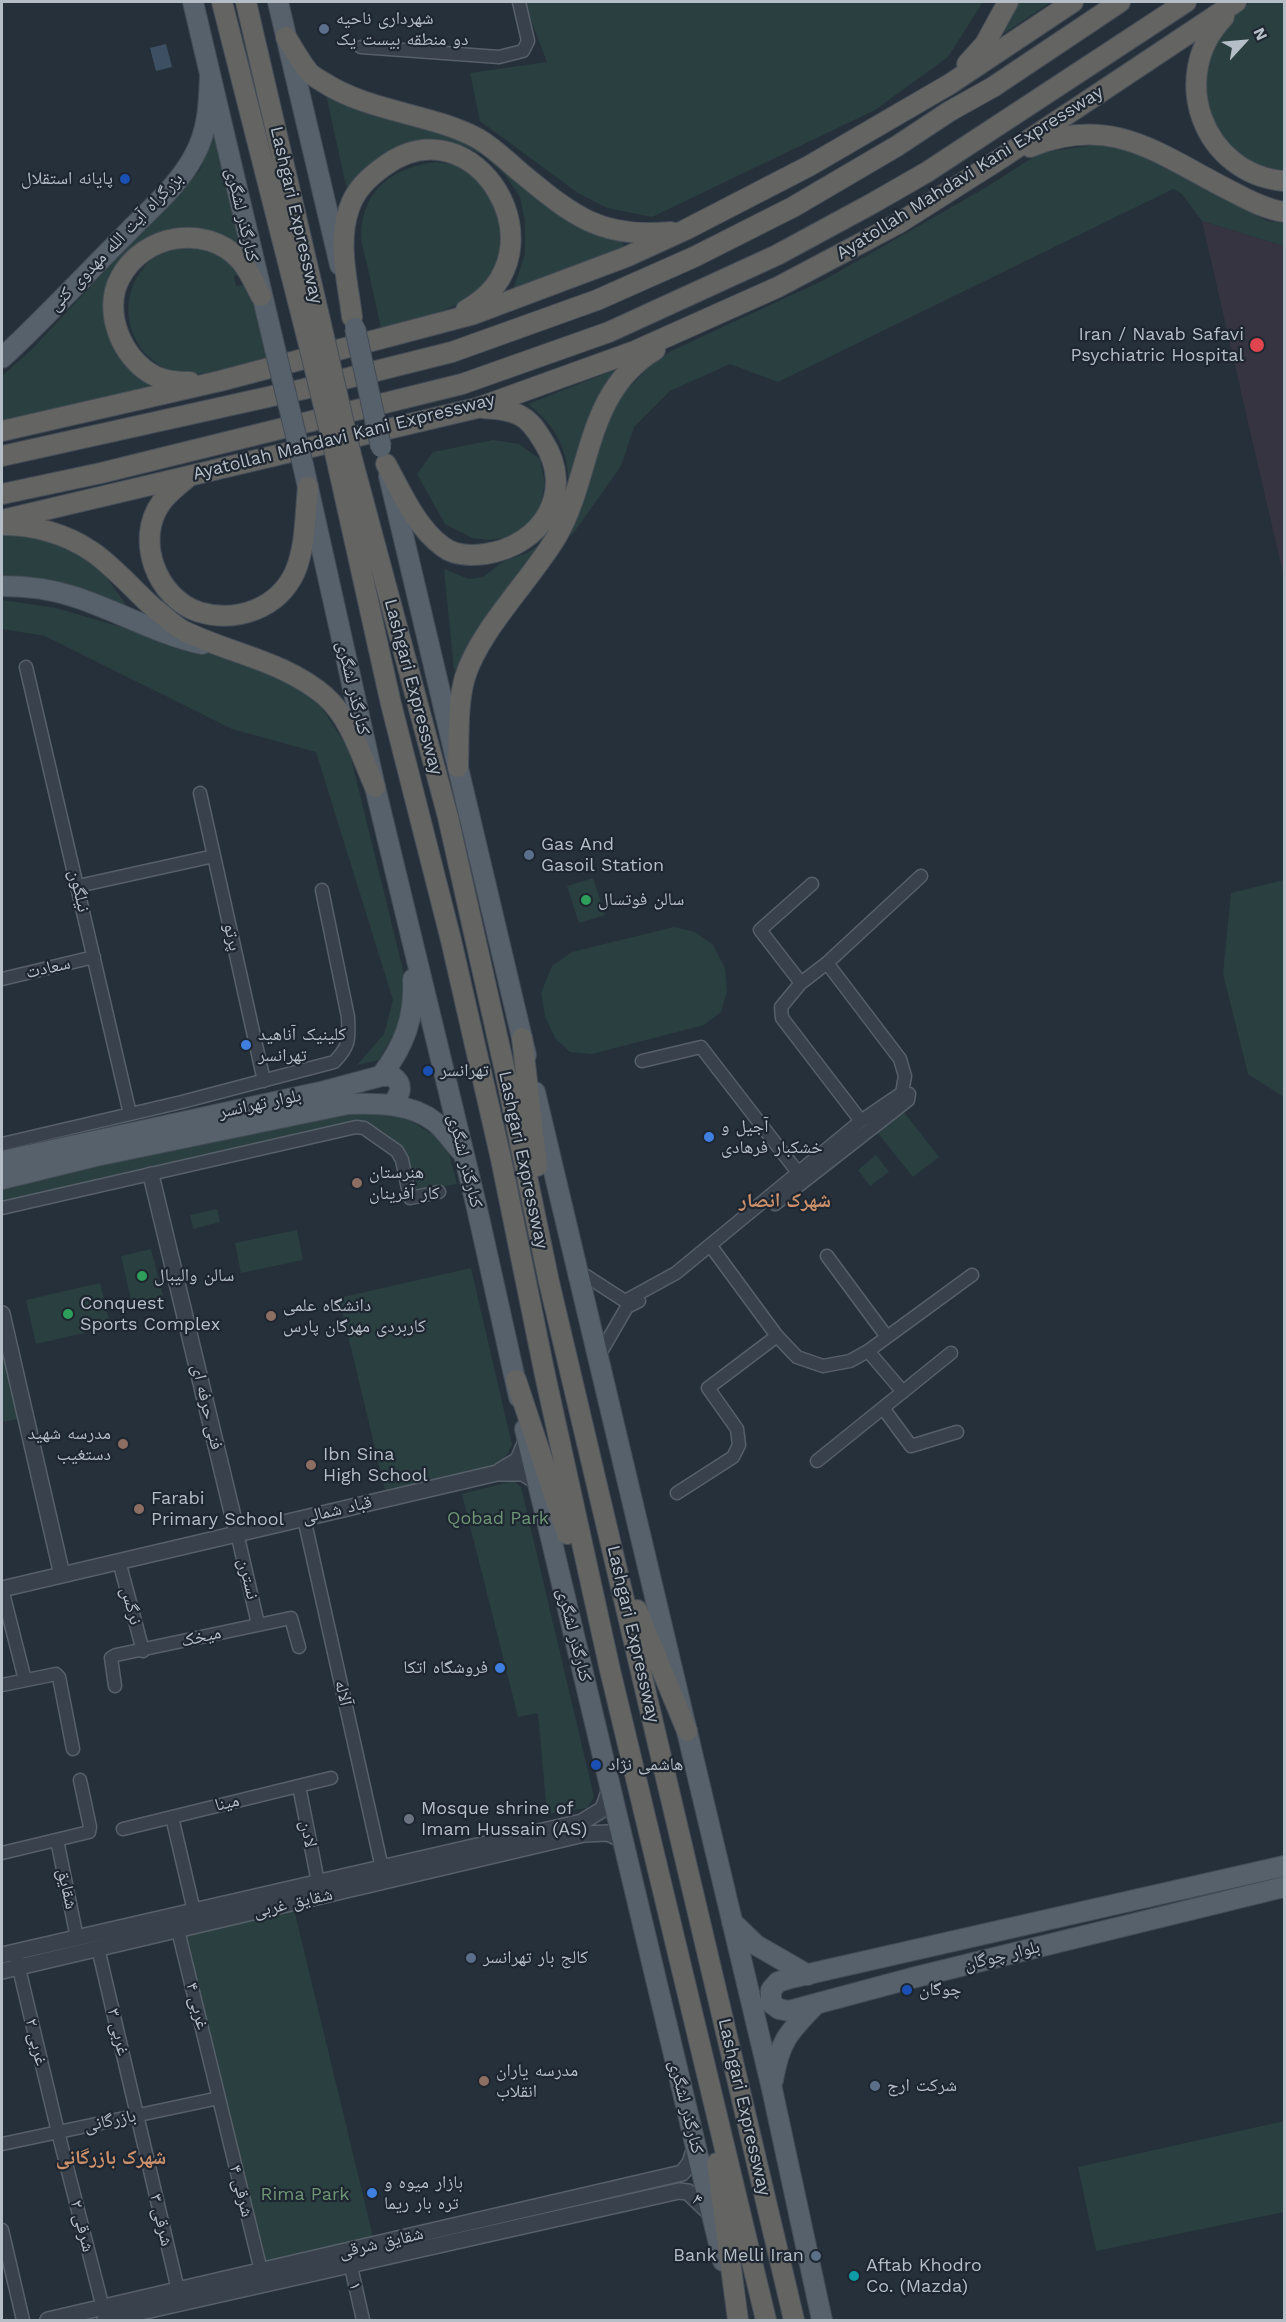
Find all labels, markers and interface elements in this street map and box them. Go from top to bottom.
place label: شهرداری ناحیه دو منطقه بیست یک [336,8,468,50]
north arrow [1214,12,1274,72]
marker: شهرداری ناحیه دو منطقه بیست یک [317,22,331,36]
text: N [1249,24,1272,43]
street label: Ayatollah Mahdavi Kani Expressway [833,82,1107,264]
street label: Lashgari Expressway [265,124,327,306]
street label: کنارگذر لشگری [221,166,263,264]
place label: پایانه استقلال [21,168,113,190]
street label: بزرگراه آیت الله مهدوی کنی [44,168,188,316]
marker: پایانه استقلال [118,172,132,186]
place label: Iran / Navab Safavi Psychiatric Hospital [1070,324,1244,366]
marker: Iran / Navab Safavi Psychiatric Hospital [1248,336,1266,354]
street label: Ayatollah Mahdavi Kani Expressway [191,389,497,485]
street label: Lashgari Expressway [379,596,447,778]
street label: کنارگذر لشگری [332,639,374,737]
place label: Gas And Gasoil Station [541,834,664,876]
marker: Gas And Gasoil Station [522,848,536,862]
street label: نیلگون [64,868,94,914]
place label: سالن فوتسال [598,889,684,911]
marker: سالن فوتسال [579,893,593,907]
street label: پرتو [219,921,245,953]
street label: سعادت [24,952,72,984]
place label: کلینیک آناهید تهرانسر [258,1024,346,1066]
marker: کلینیک آناهید تهرانسر [239,1038,253,1052]
place label: تهرانسر [440,1060,489,1082]
marker: تهرانسر [421,1064,435,1078]
street label: Lashgari Expressway [494,1069,552,1251]
street label: بلوار تهرانسر [217,1085,303,1123]
street label: کنارگذر لشگری [443,1112,487,1210]
place label: آجیل و خشکبار فرهادی [721,1116,823,1158]
marker: آجیل و خشکبار فرهادی [702,1130,716,1144]
place label: هنرستان کار آفرینان [369,1162,440,1204]
marker: هنرستان کار آفرینان [350,1176,364,1190]
district label: شهرک انصار [739,1189,831,1213]
place label: سالن والیبال [154,1265,234,1287]
marker: سالن والیبال [135,1269,149,1283]
place label: Conquest Sports Complex [80,1293,220,1336]
place label: دانشگاه علمی کاربردی مهرگان پارس [283,1295,426,1338]
marker: Conquest Sports Complex [61,1307,75,1321]
marker: دانشگاه علمی کاربردی مهرگان پارس [264,1309,278,1323]
street label: فنی حرفه ای [187,1362,227,1452]
place label: مدرسه شهید دستغیب [27,1423,111,1466]
marker: مدرسه شهید دستغیب [116,1437,130,1451]
place label: Ibn Sina High School [323,1444,428,1486]
marker: Ibn Sina High School [304,1458,318,1472]
place label: Farabi Primary School [151,1488,284,1530]
street label: قباد شمالی [300,1491,374,1529]
marker: Farabi Primary School [132,1502,146,1516]
park label: Qobad Park [447,1508,549,1530]
street label: Lashgari Expressway [602,1543,664,1725]
street label: نسترن [233,1557,263,1601]
street label: نرگس [116,1585,146,1627]
street label: کنارگذر لشگری [552,1586,596,1684]
street label: میخک [179,1622,223,1652]
place label: فروشگاه اتکا [403,1657,488,1679]
marker: فروشگاه اتکا [493,1661,507,1675]
street label: آلاله [330,1678,356,1708]
place label: هاشمی نژاد [608,1754,683,1776]
marker: هاشمی نژاد [589,1758,603,1772]
street label: مینا [213,1790,241,1816]
place label: Mosque shrine of Imam Hussain (AS) [421,1798,587,1840]
marker: Mosque shrine of Imam Hussain (AS) [402,1812,416,1826]
street label: لادن [295,1819,321,1849]
street label: شقایق [52,1867,82,1911]
street label: شقایق غربی [251,1883,335,1923]
street label: بلوار چوگان [962,1936,1042,1976]
place label: کالج بار تهرانسر [483,1947,588,1969]
marker: کالج بار تهرانسر [464,1951,478,1965]
place label: چوگان [919,1979,961,2001]
street label: ۴ غربی [181,1980,213,2032]
marker: چوگان [900,1983,914,1997]
street label: ۳ غربی [102,2006,134,2058]
street label: ۲ غربی [20,2016,52,2068]
street label: Lashgari Expressway [713,2016,775,2198]
street label: کنارگذر لشگری [664,2058,708,2156]
place label: مدرسه یاران انقلاب [496,2060,578,2102]
marker: مدرسه یاران انقلاب [477,2074,491,2088]
place label: شرکت ارج [887,2075,957,2097]
marker: شرکت ارج [868,2079,882,2093]
street label: بازرگانی [82,2105,138,2137]
district label: شهرک بازرگانی [56,2146,166,2170]
street label: ۴ شرقی [224,2163,258,2219]
place label: بازار میوه و تره بار ریما [384,2172,463,2214]
park label: Rima Park [261,2184,349,2206]
marker: بازار میوه و تره بار ریما [365,2186,379,2200]
street label: ۴ [687,2189,707,2211]
street label: ۳ شرقی [144,2192,178,2248]
street label: ۲ شرقی [65,2198,99,2254]
street label: شقایق شرقی [337,2223,425,2263]
place label: Bank Melli Iran [673,2245,804,2267]
marker: Bank Melli Iran [809,2249,823,2263]
place label: Aftab Khodro Co. (Mazda) [866,2255,982,2298]
marker: Aftab Khodro Co. (Mazda) [847,2269,861,2283]
street label: ۱ [344,2280,366,2292]

